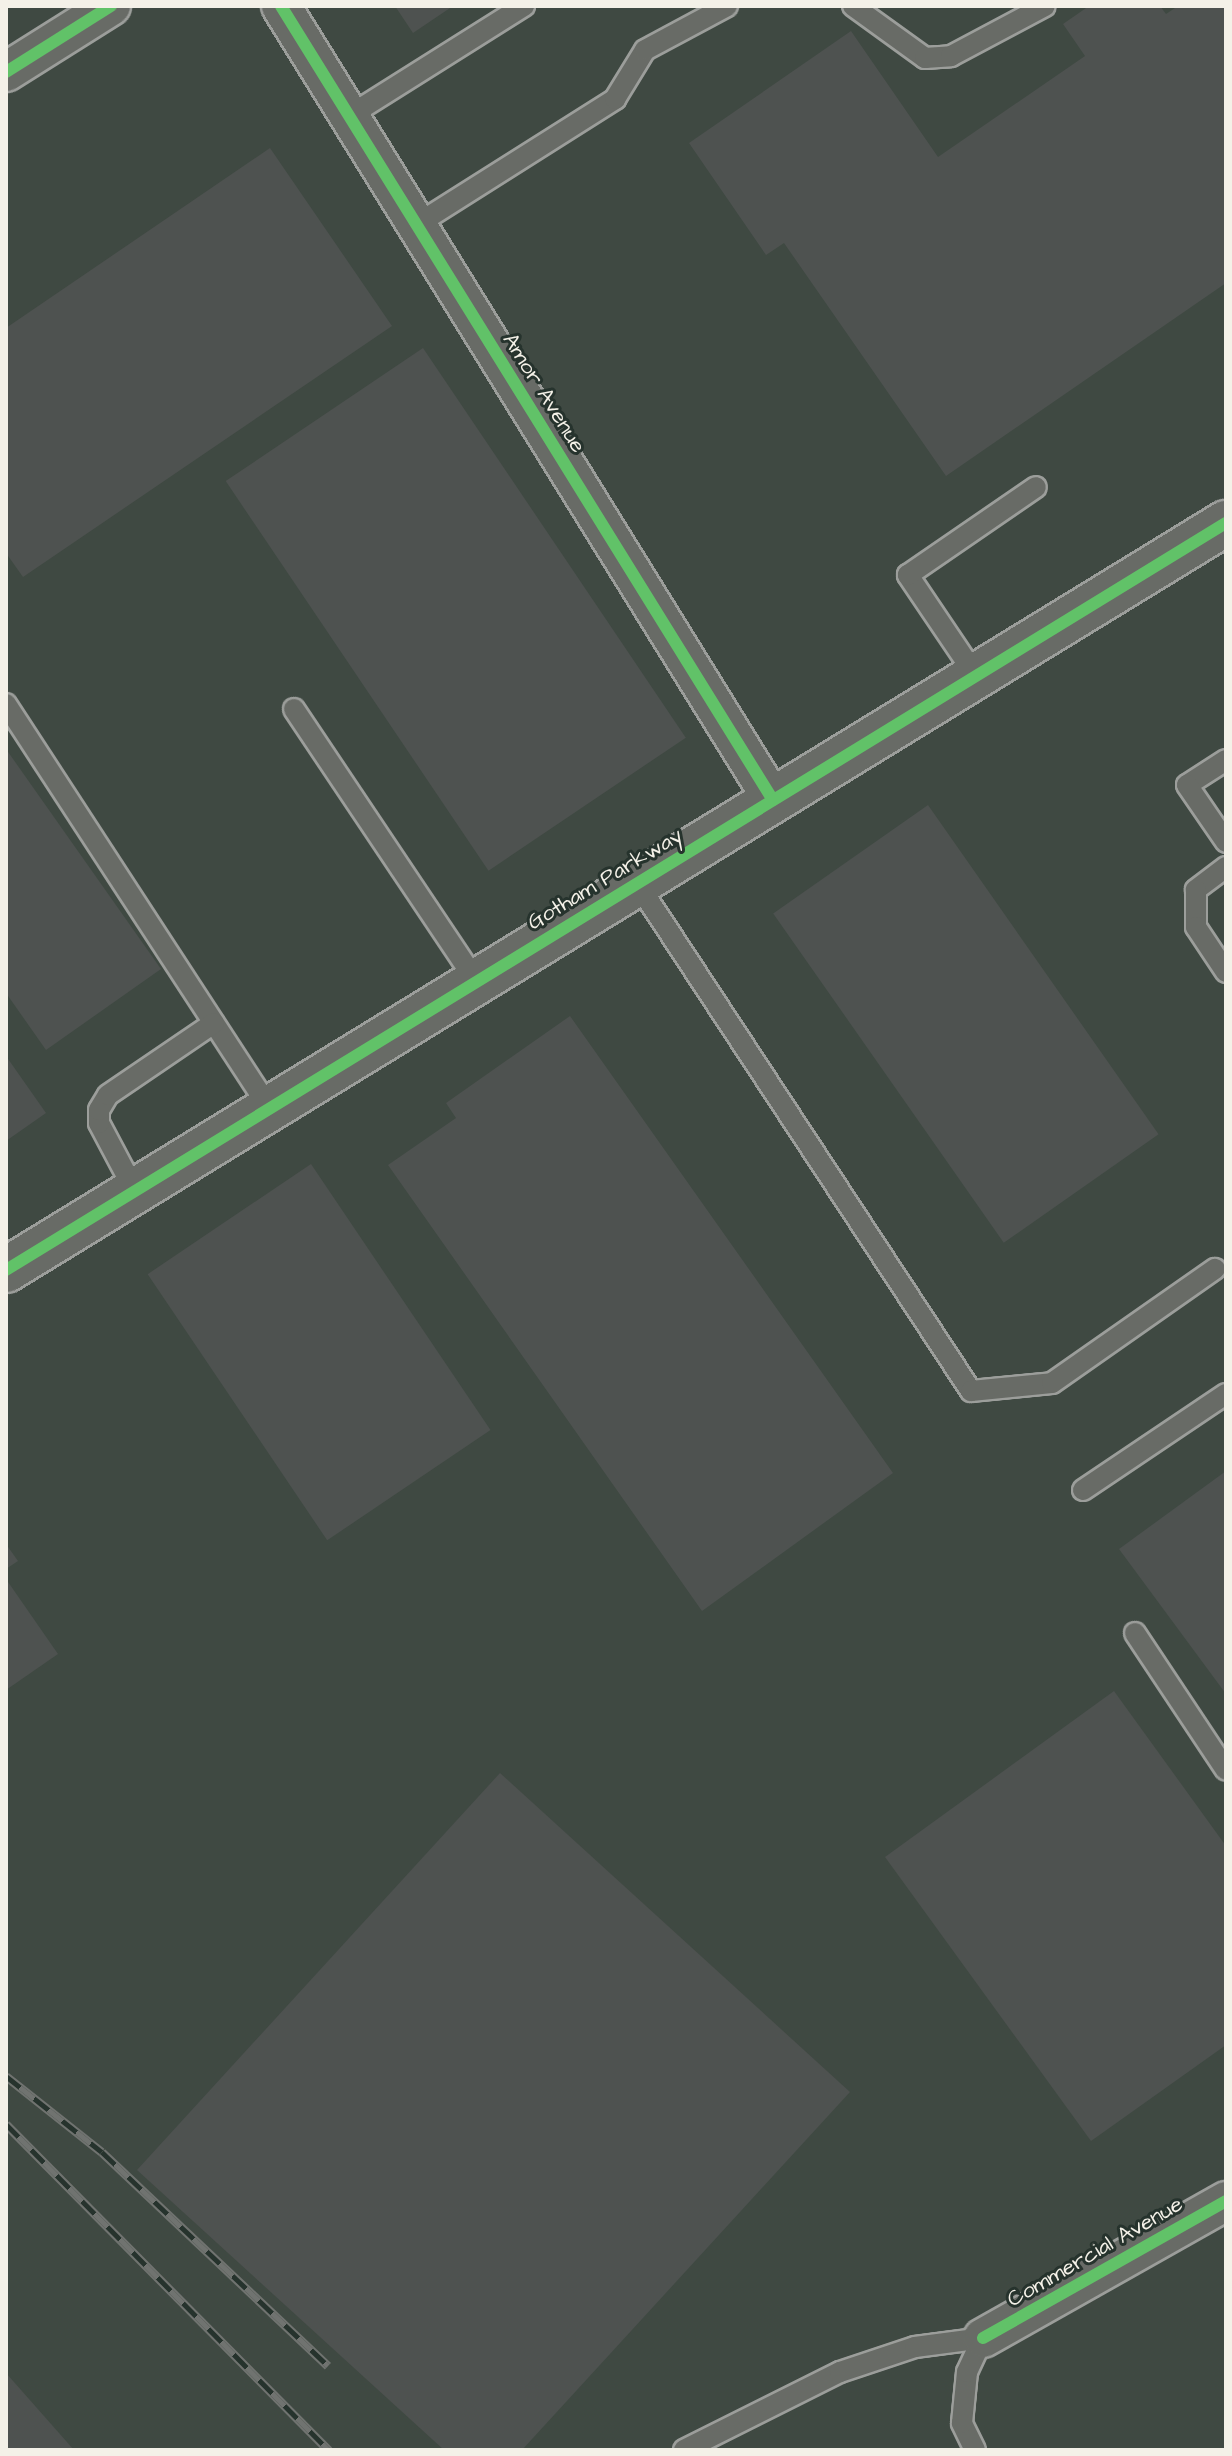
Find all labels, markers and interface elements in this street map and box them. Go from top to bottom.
street label: Amor Avenue [497,328,591,458]
street label: Gotham Parkway [523,822,687,936]
street label: Commercial Avenue [1002,2191,1188,2313]

